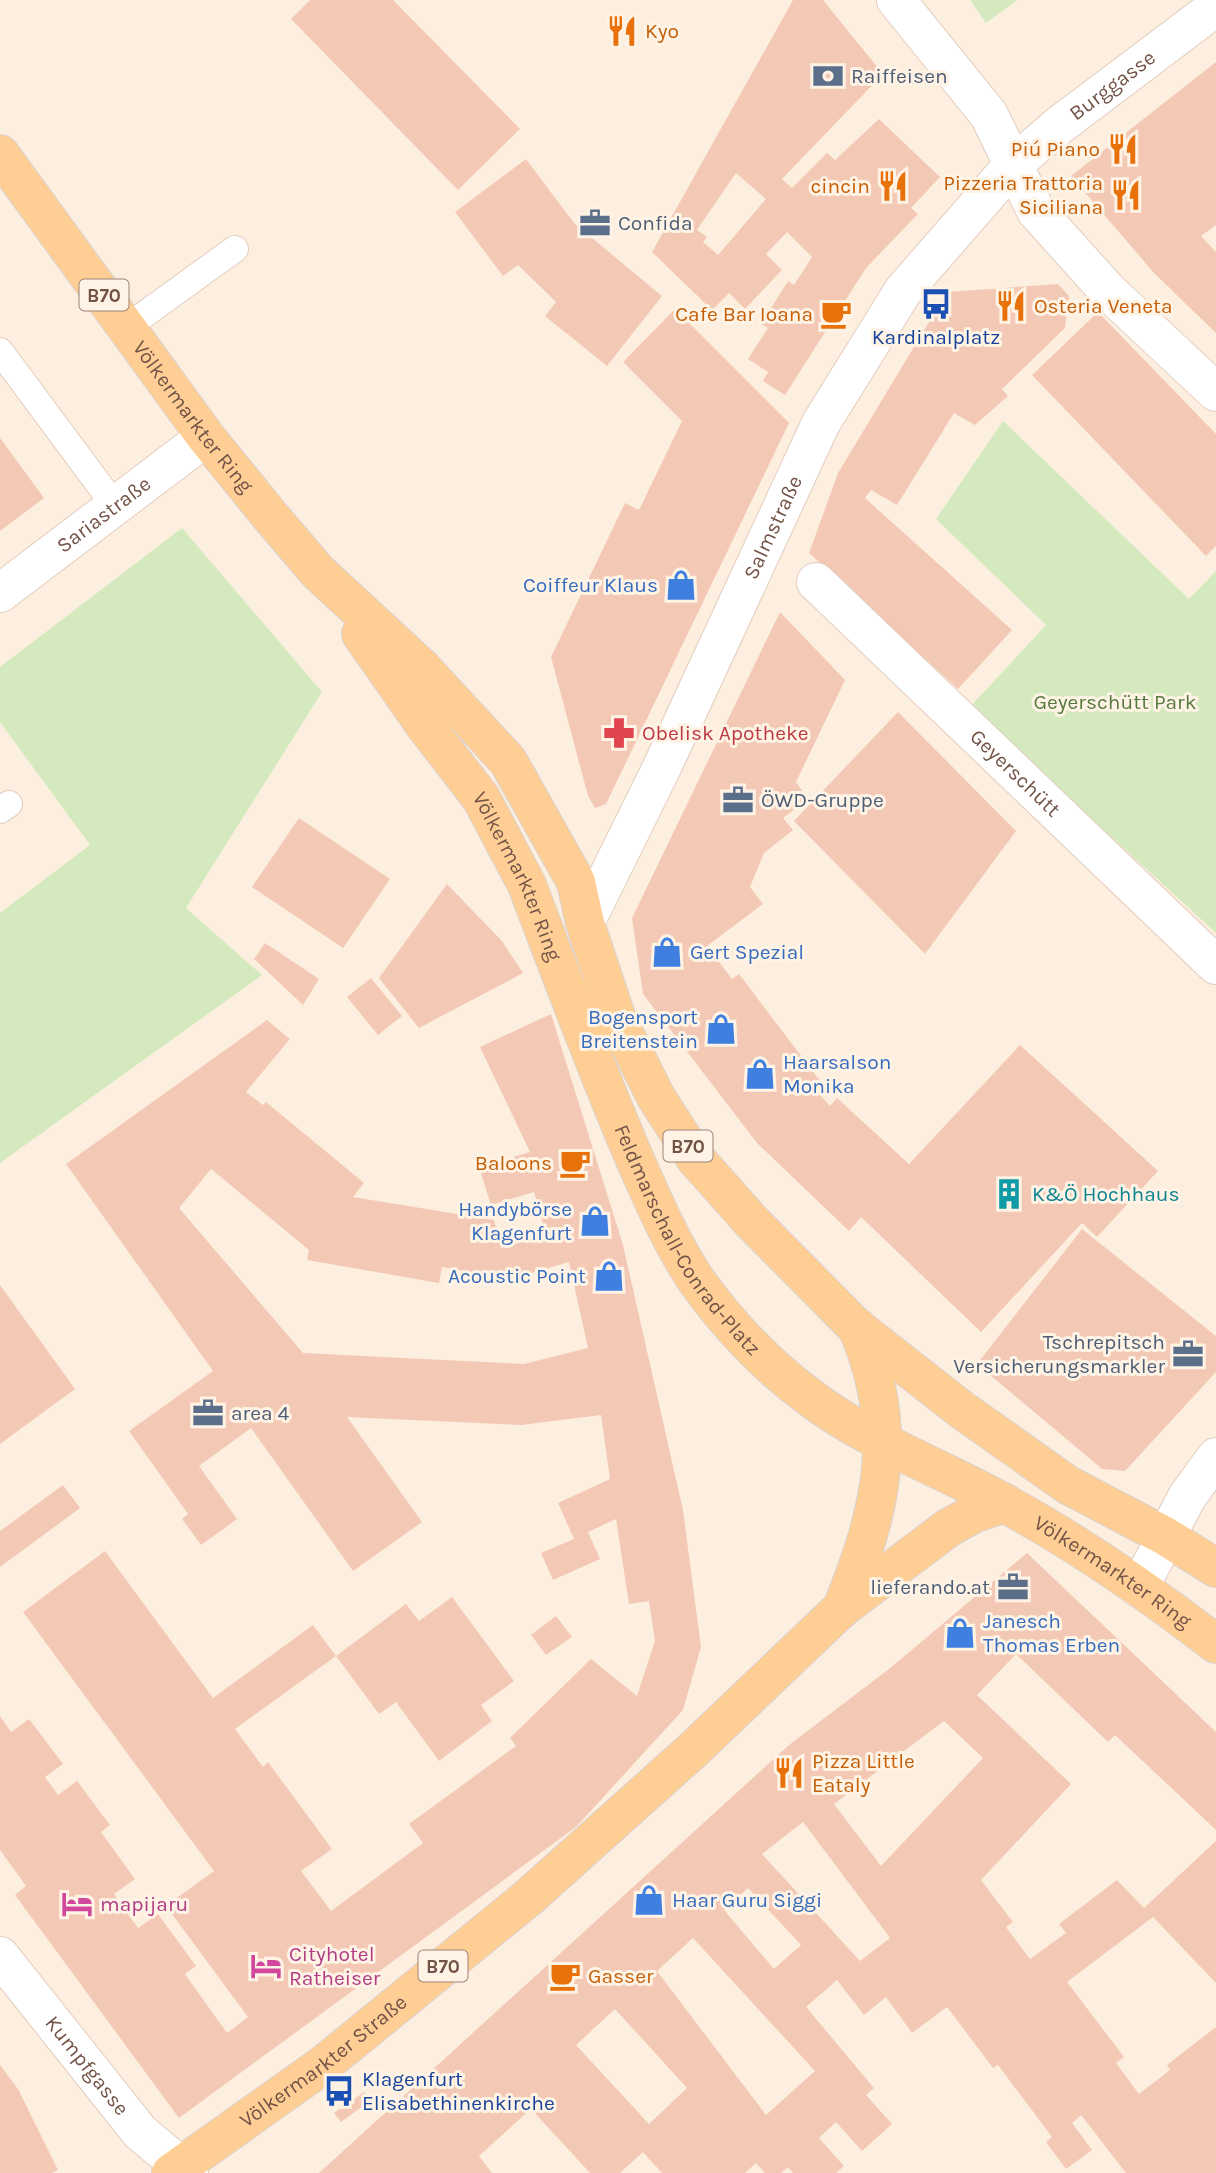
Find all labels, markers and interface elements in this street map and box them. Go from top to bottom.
restaurant icon: Kyo [605,14,639,48]
place label: Kyo [645,19,679,43]
street label: Burggasse [1065,45,1160,125]
bank icon: Raiffeisen [811,59,845,93]
place label: Raiffeisen [851,64,948,88]
restaurant icon: Piú Piano [1106,132,1140,166]
place label: Piú Piano [1011,137,1100,161]
restaurant icon: cincin [876,169,910,203]
place label: Pizzeria Trattoria Siciliana [943,171,1103,219]
place label: cincin [810,174,870,198]
restaurant icon: Pizzeria Trattoria Siciliana [1109,178,1143,212]
office icon: Confida [578,206,612,240]
place label: Confida [618,211,693,235]
road number: B70 [80,280,128,310]
bus stop icon: Kardinalplatz [919,287,953,321]
restaurant icon: Osteria Veneta [994,289,1028,323]
place label: Osteria Veneta [1034,294,1173,318]
cafe icon: Cafe Bar Ioana [819,297,853,331]
place label: Cafe Bar Ioana [675,302,813,326]
place label: Kardinalplatz [872,325,1000,349]
street label: Völkermarkter Ring [128,336,258,498]
street label: Sariastraße [52,471,155,558]
street label: Salmstraße [738,472,807,583]
shop icon: Coiffeur Klaus [664,568,698,602]
place label: Coiffeur Klaus [523,573,658,597]
park label: Geyerschütt Park [1033,690,1197,714]
pharmacy icon: Obelisk Apotheke [602,716,636,750]
place label: Obelisk Apotheke [642,721,809,745]
street label: Geyerschütt [965,724,1065,822]
office icon: ÖWD-Gruppe [721,783,755,817]
street label: Völkermarkter Ring [468,788,567,965]
place label: ÖWD-Gruppe [761,788,884,812]
shop icon: Gert Spezial [650,935,684,969]
place label: Gert Spezial [690,940,804,964]
place label: Bogensport Breitenstein [580,1005,698,1053]
shop icon: Bogensport Breitenstein [704,1012,738,1046]
place label: Haarsalson Monika [783,1050,891,1098]
shop icon: Haarsalson Monika [743,1057,777,1091]
street label: Feldmarschall-Conrad-Platz [609,1121,765,1360]
road number: B70 [664,1130,712,1162]
cafe icon: Baloons [558,1146,592,1180]
place label: Baloons [475,1151,552,1175]
building icon: K&Ö Hochhaus [992,1177,1026,1211]
place label: K&Ö Hochhaus [1032,1182,1180,1206]
place label: Handybörse Klagenfurt [458,1197,572,1245]
shop icon: Handybörse Klagenfurt [578,1204,612,1238]
shop icon: Acoustic Point [592,1259,626,1293]
place label: Acoustic Point [448,1264,586,1288]
place label: Tschrepitsch Versicherungsmarkler [953,1330,1165,1378]
office icon: Tschrepitsch Versicherungsmarkler [1171,1337,1205,1371]
office icon: area 4 [191,1396,225,1430]
place label: area 4 [231,1401,289,1425]
street label: Völkermarkter Ring [1030,1510,1196,1633]
office icon: lieferando.at [996,1570,1030,1604]
place label: lieferando.at [870,1575,990,1599]
place label: Janesch Thomas Erben [983,1609,1120,1657]
shop icon: Janesch Thomas Erben [943,1616,977,1650]
place label: Pizza Little Eataly [812,1749,915,1797]
restaurant icon: Pizza Little Eataly [772,1756,806,1790]
shop icon: Haar Guru Siggi [632,1883,666,1917]
hotel icon: mapijaru [60,1887,94,1921]
place label: Haar Guru Siggi [672,1888,822,1912]
place label: mapijaru [100,1892,188,1916]
place label: Cityhotel Ratheiser [289,1942,381,1990]
hotel icon: Cityhotel Ratheiser [249,1949,283,1983]
road number: B70 [418,1950,467,1982]
cafe icon: Gasser [548,1959,582,1993]
place label: Gasser [588,1964,654,1988]
street label: Völkermarkter Straße [235,1990,412,2132]
street label: Kumpfgasse [40,2011,134,2120]
place label: Klagenfurt Elisabethinenkirche [362,2067,555,2115]
bus stop icon: Klagenfurt Elisabethinenkirche [322,2074,356,2108]

